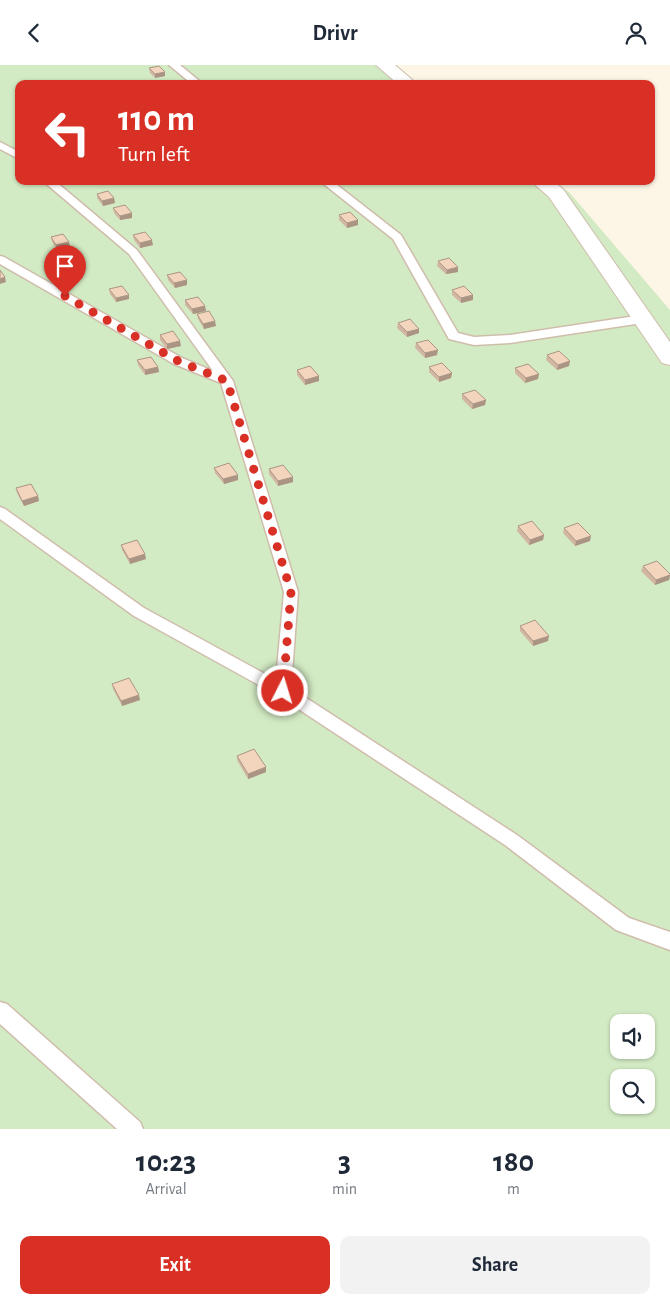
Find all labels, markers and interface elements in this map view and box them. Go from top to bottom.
icon: back [20,19,48,47]
icon: person [622,19,650,47]
text: Drivr [312,22,358,44]
icon: left [35,100,100,165]
text: 110 m [118,102,195,137]
text: Turn left [118,143,190,165]
pin [44,245,86,296]
icon: arrive [51,252,79,280]
position arrow [256,664,308,716]
map controls [610,1014,655,1114]
button: sound [610,1014,655,1059]
button: search [610,1069,655,1114]
text: 10:23 [136,1147,196,1177]
text: 3 [338,1147,351,1177]
text: 180 [493,1147,534,1177]
text: Arrival [145,1181,187,1197]
text: min [332,1181,357,1197]
text: m [507,1181,520,1197]
button: Exit [20,1236,330,1294]
button: Share [340,1236,650,1294]

